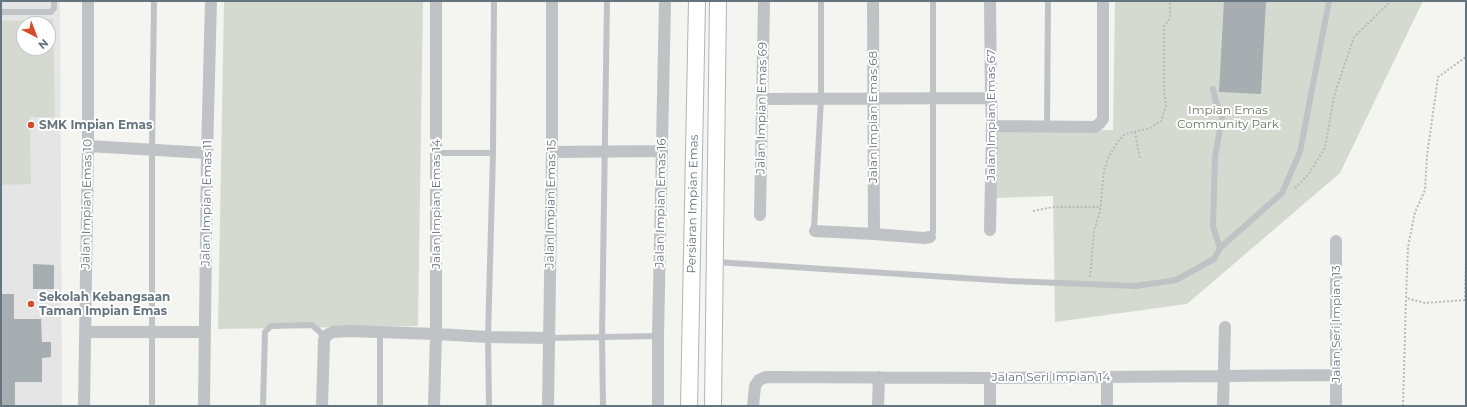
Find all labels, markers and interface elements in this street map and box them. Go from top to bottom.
north arrow [16,16,56,56]
text: N [35,36,51,52]
street label: Jalan Impian Emas 69 [754,42,770,174]
street label: Jalan Impian Emas 67 [984,49,998,181]
street label: Jalan Impian Emas 68 [866,51,880,183]
park label: Impian Emas Community Park [1177,103,1279,131]
place label: SMK Impian Emas [39,118,152,132]
marker: SMK Impian Emas [26,120,36,130]
street label: Persiaran Impian Emas [685,134,701,274]
street label: Jalan Impian Emas 16 [653,138,669,268]
street label: Jalan Impian Emas 10 [79,139,95,269]
street label: Jalan Impian Emas 14 [429,139,443,269]
street label: Jalan Impian Emas 11 [199,140,215,266]
street label: Jalan Impian Emas 15 [543,140,559,268]
street label: Jalan Seri Impian 13 [1329,265,1343,383]
place label: Sekolah Kebangsaan Taman Impian Emas [39,290,170,318]
marker: Sekolah Kebangsaan Taman Impian Emas [26,299,36,309]
street label: Jalan Seri Impian 14 [992,370,1110,384]

